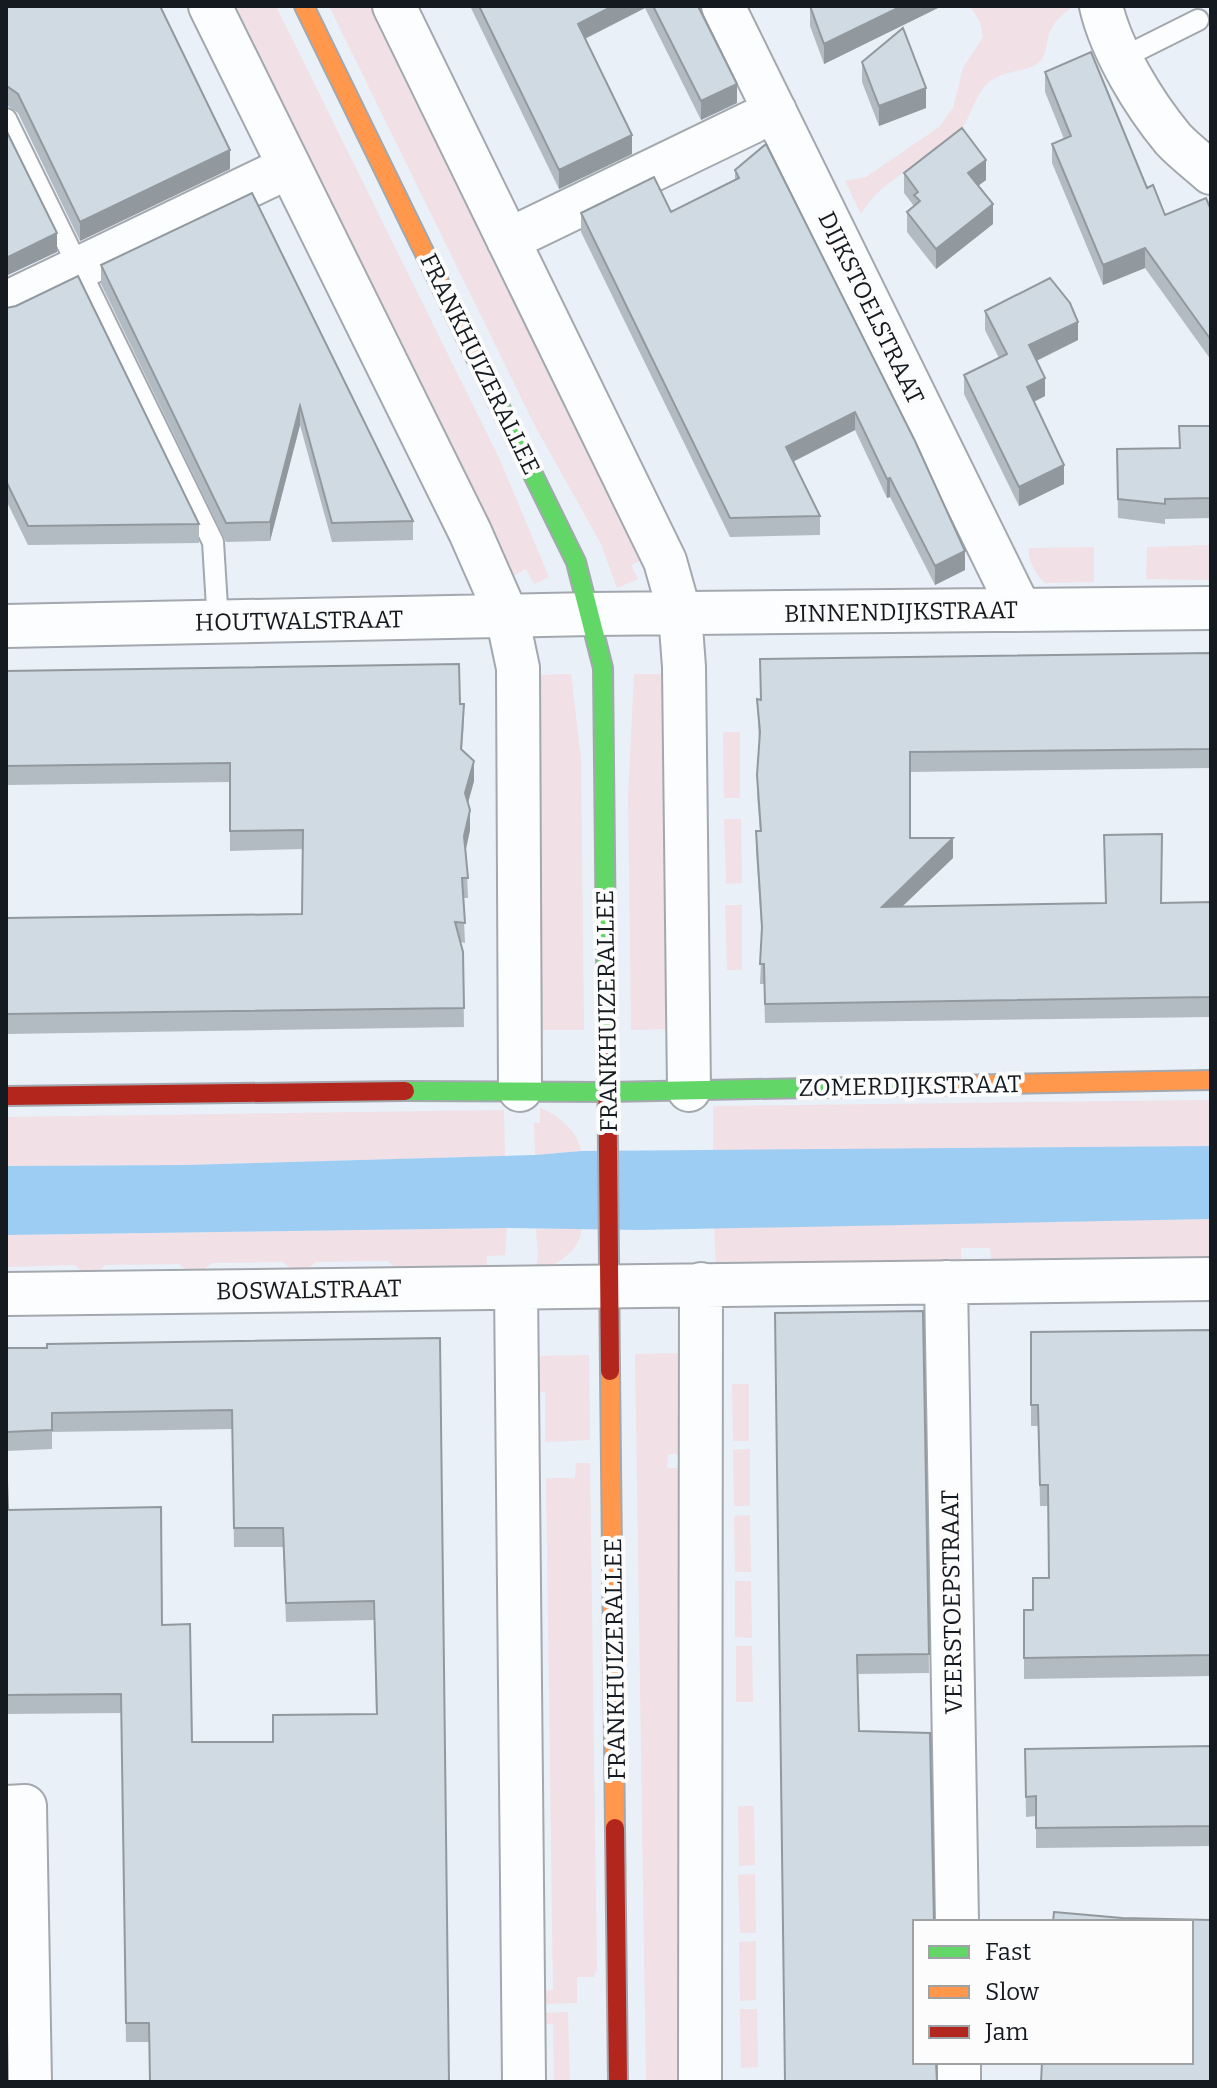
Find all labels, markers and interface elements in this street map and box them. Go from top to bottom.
street label: DIJKSTOELSTRAAT [812,207,930,409]
street label: FRANKHUIZERALLEE [414,249,546,479]
street label: BINNENDIJKSTRAAT [784,596,1018,628]
street label: HOUTWALSTRAAT [195,605,403,637]
street label: FRANKHUIZERALLEE [591,890,623,1132]
street label: ZOMERDIJKSTRAAT [798,1070,1022,1102]
street label: BOSWALSTRAAT [216,1274,402,1306]
street label: VEERSTOEPSTRAAT [936,1490,968,1714]
street label: FRANKHUIZERALLEE [599,1538,631,1780]
legend [913,1920,1193,2064]
text: Fast [985,1938,1031,1966]
text: Slow [985,1978,1040,2006]
text: Jam [984,2018,1029,2046]

